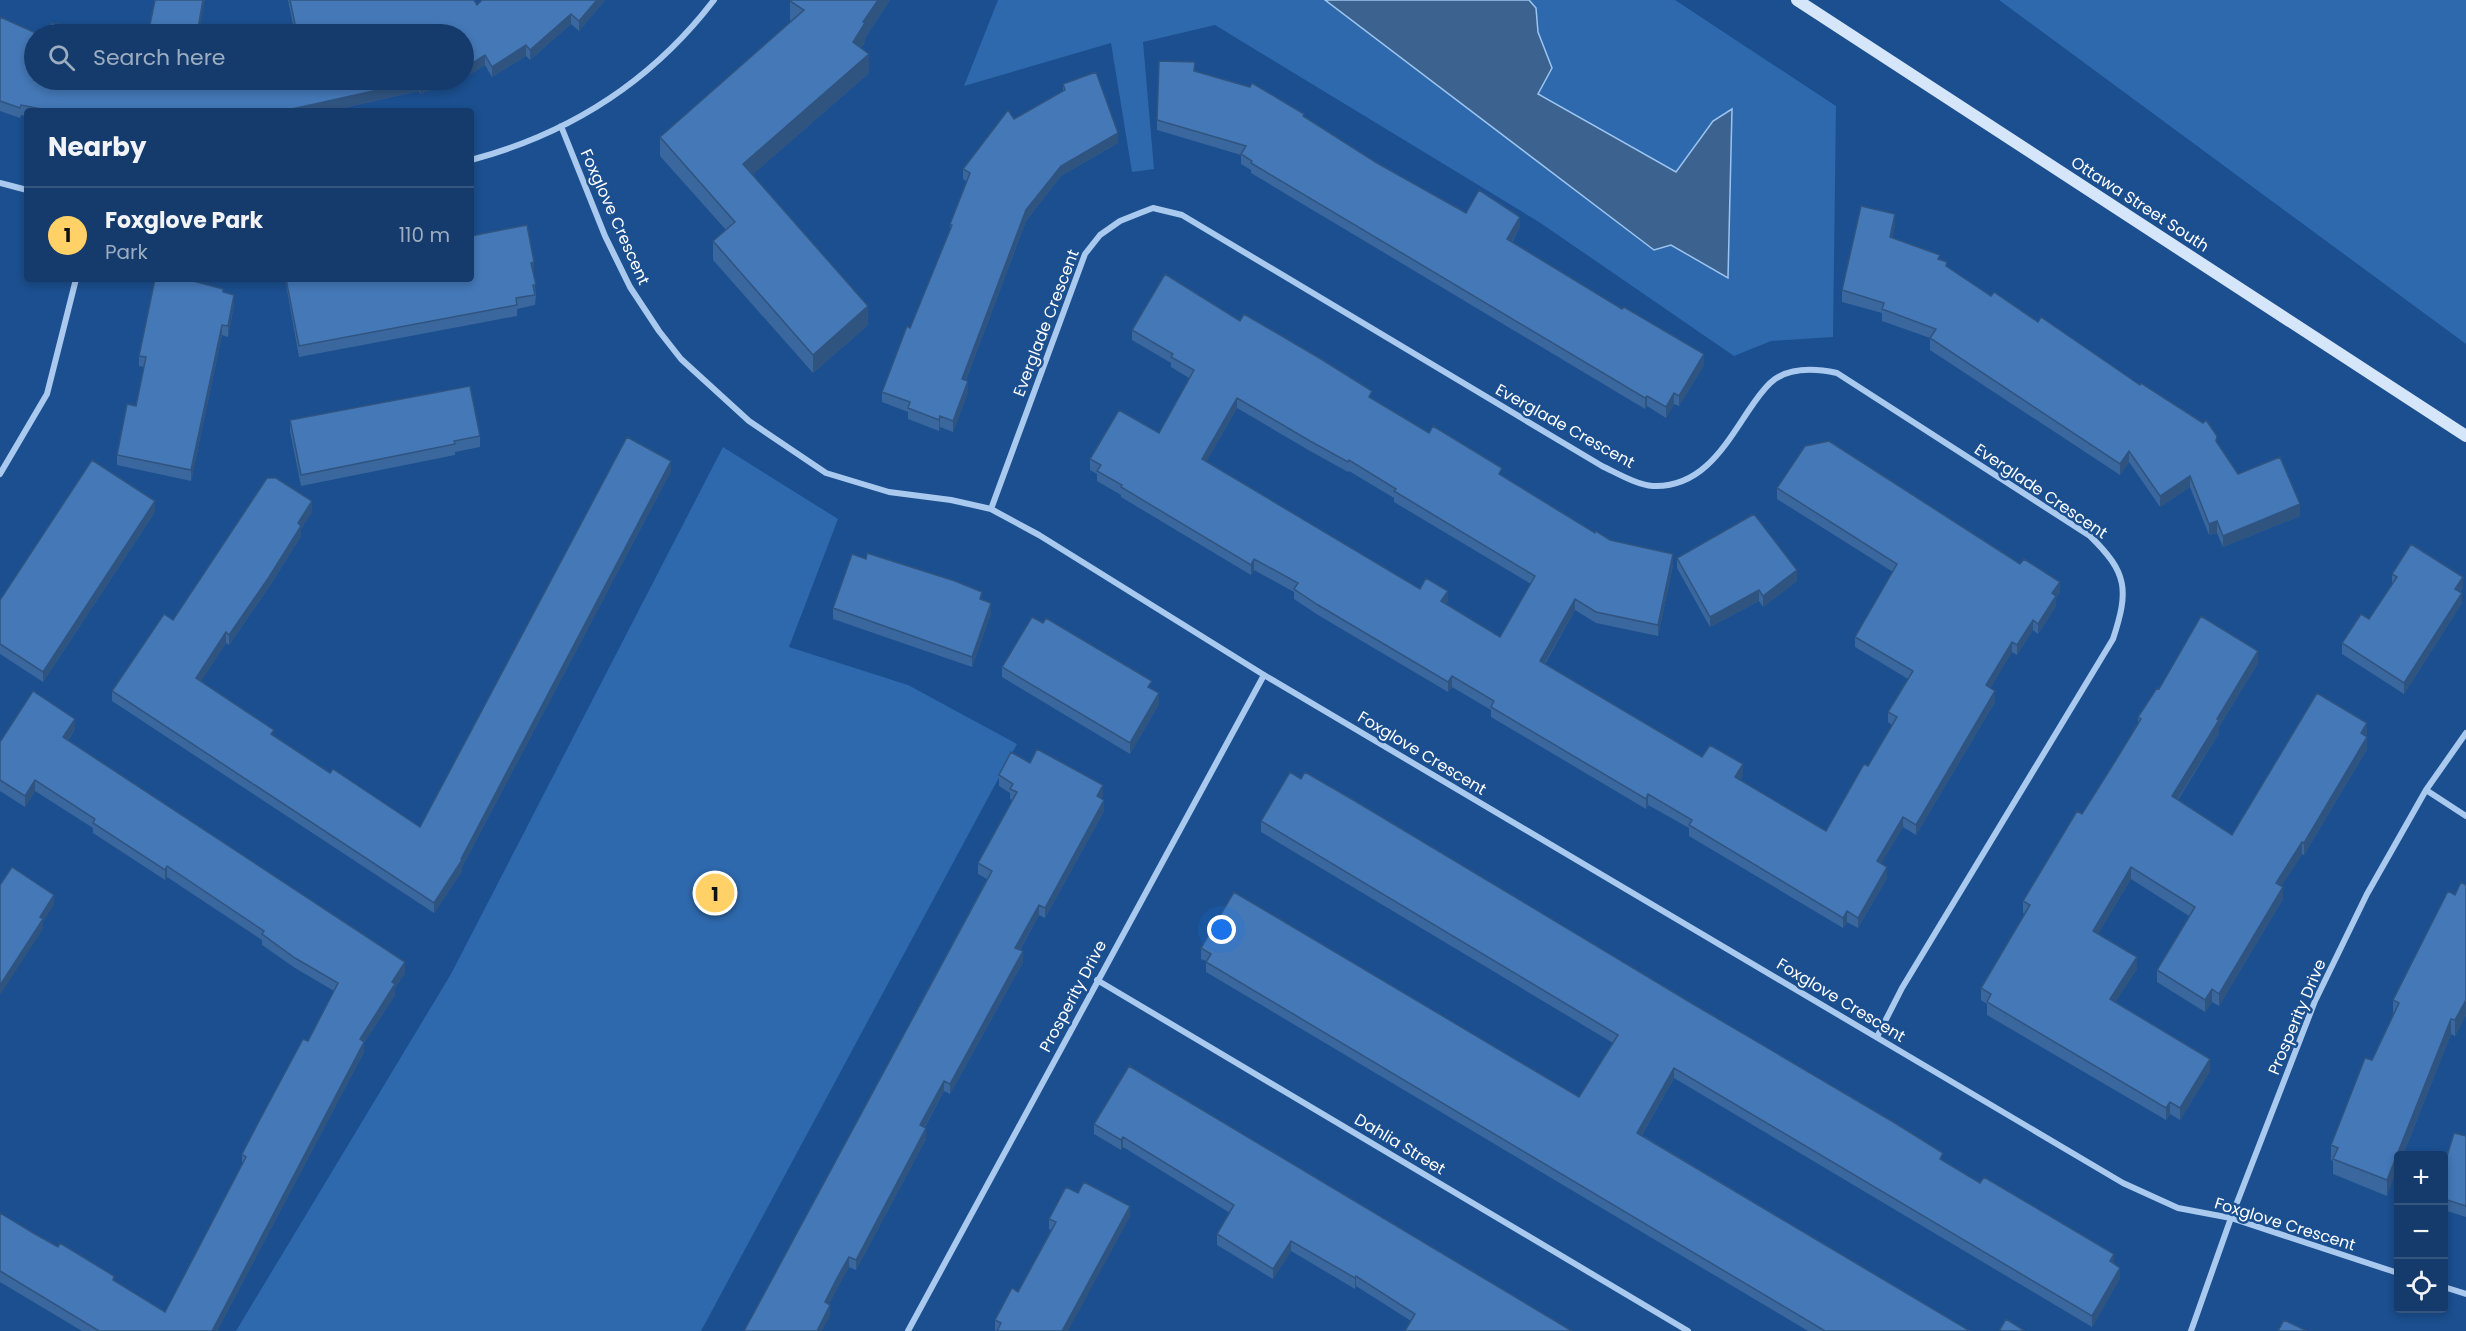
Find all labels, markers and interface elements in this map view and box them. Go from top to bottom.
search box [24,24,474,90]
icon: search [45,41,78,74]
text: Search here [93,42,226,73]
text: Nearby [48,129,146,165]
street label: Foxglove Crescent [575,145,655,289]
street label: Ottawa Street South [2067,151,2213,257]
text: Foxglove Park [105,205,263,236]
text: 1 [64,221,71,249]
text: 110 m [399,221,450,249]
text: Park [105,238,148,266]
street label: Everglade Crescent [1007,246,1085,400]
street label: Everglade Crescent [1491,378,1639,474]
street label: Everglade Crescent [1970,438,2112,544]
street label: Foxglove Crescent [1353,705,1491,801]
pin: 1 [696,870,734,916]
your location [1207,915,1236,944]
street label: Prosperity Drive [1034,936,1112,1056]
street label: Foxglove Crescent [1772,952,1910,1048]
street label: Prosperity Drive [2262,956,2332,1078]
street label: Dahlia Street [1350,1108,1450,1180]
map controls [2394,1151,2448,1313]
button: + [2394,1151,2448,1205]
street label: Foxglove Crescent [2212,1192,2359,1256]
button: − [2394,1205,2448,1259]
button: locate [2394,1259,2448,1313]

